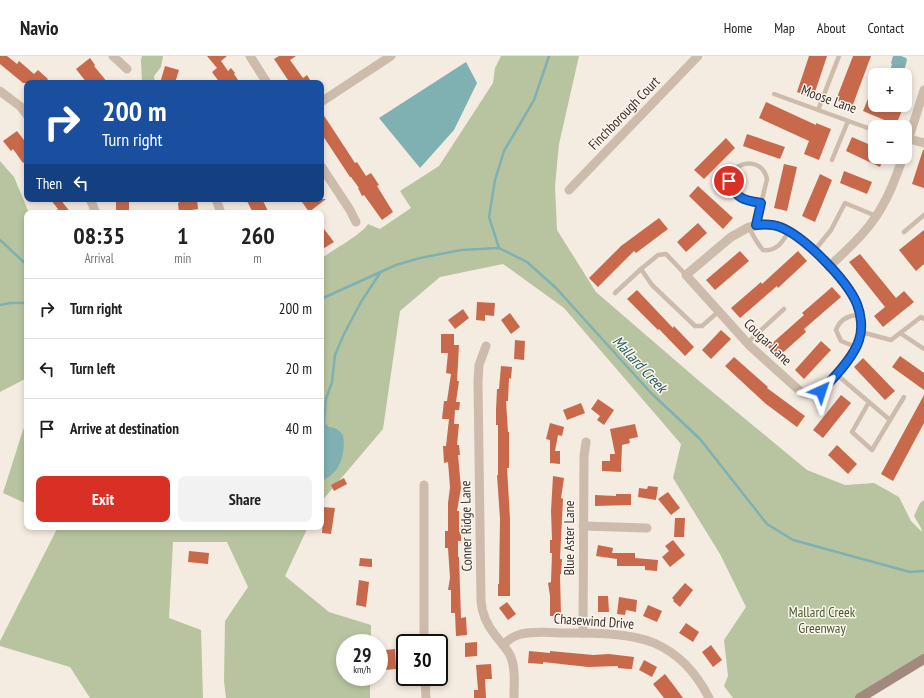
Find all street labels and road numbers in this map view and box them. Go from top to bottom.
street label: Finchborough Court [584,72,664,154]
street label: Moose Lane [799,81,859,117]
street label: Cougar Lane [740,315,796,369]
street label: Conner Ridge Lane [456,480,476,572]
street label: Blue Aster Lane [560,500,578,576]
street label: Chasewind Drive [553,609,635,633]

